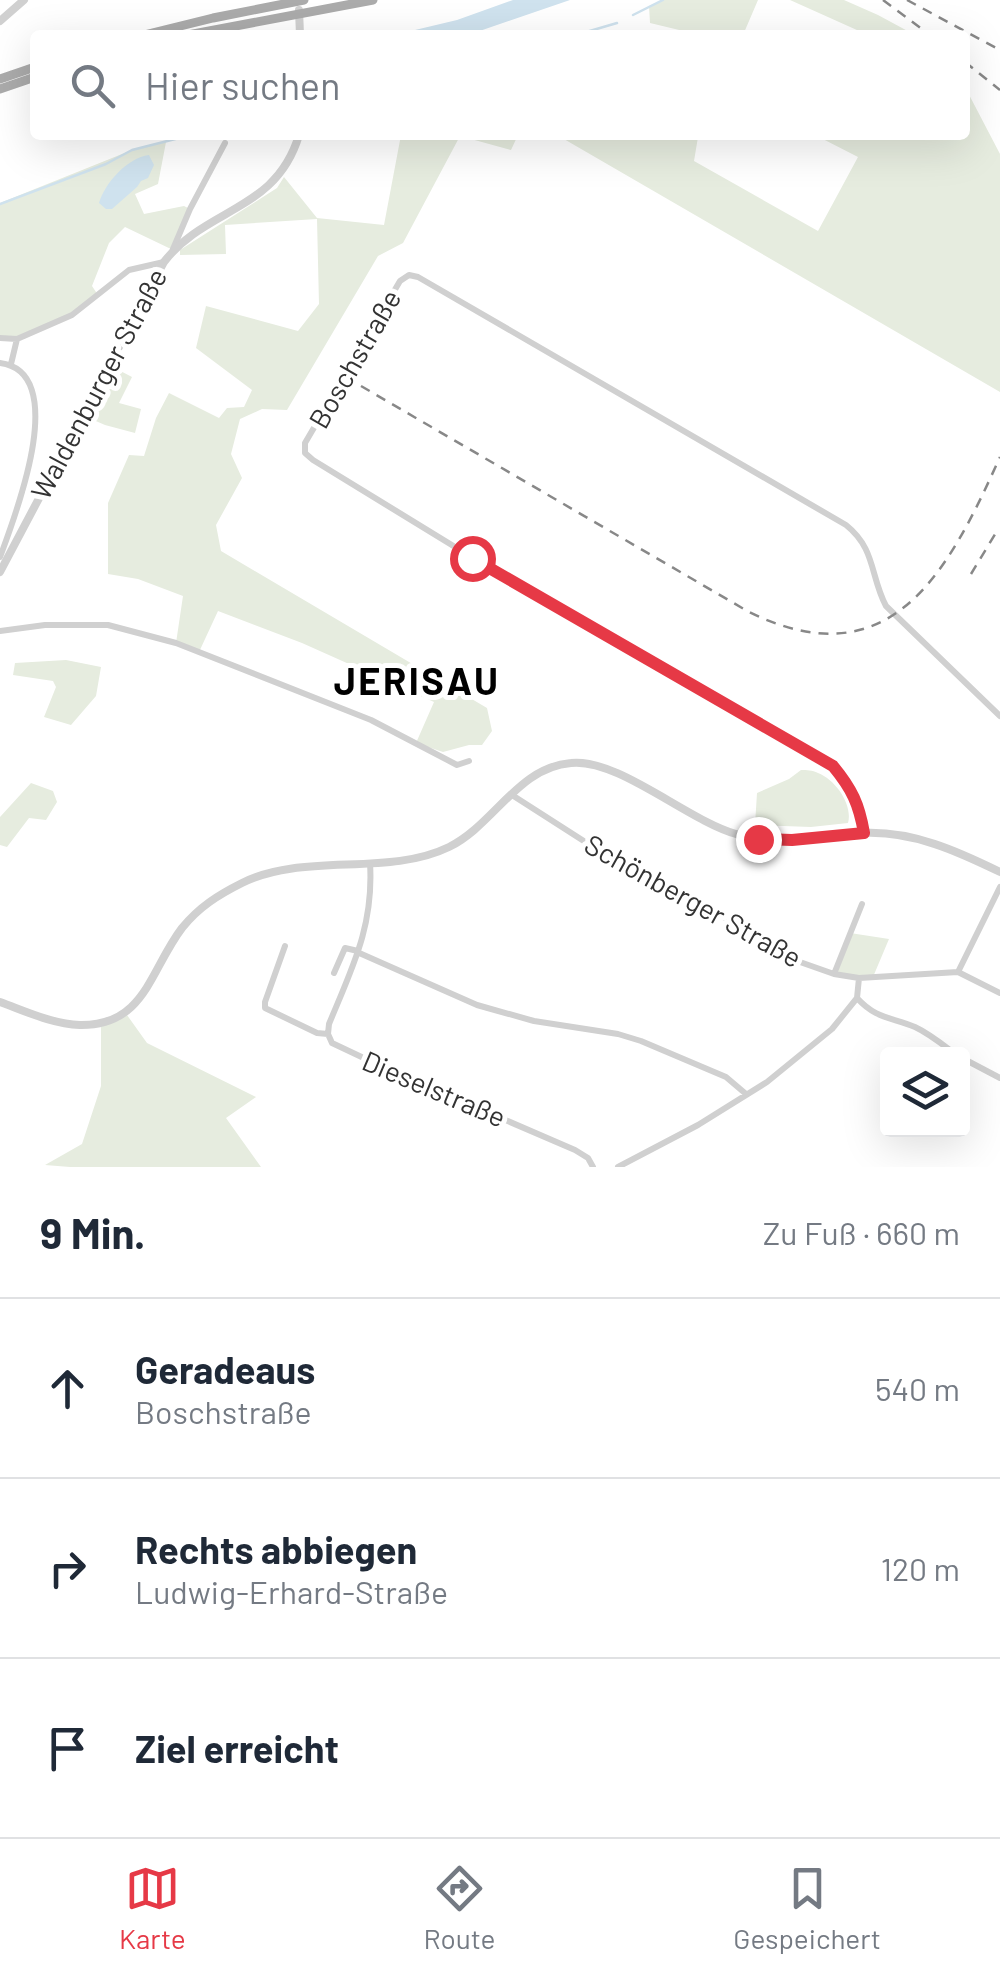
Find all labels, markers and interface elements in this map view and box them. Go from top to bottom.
search box [30,30,970,140]
icon: search [65,58,120,113]
text: Hier suchen [145,62,341,108]
street label: Waldenburger Straße [23,262,173,505]
street label: Boschstraße [301,283,407,434]
route start [450,536,496,582]
district label: JERISAU [334,657,500,703]
route end [736,817,782,863]
street label: Schönberger Straße [579,826,808,974]
street label: Dieselstraße [358,1043,511,1134]
map controls [880,1047,970,1137]
button: layers [880,1047,970,1137]
text: 9 Min. [40,1207,145,1257]
text: Zu Fuß · 660 m [763,1213,960,1251]
text: Geradeaus [135,1346,315,1392]
icon: ahead [40,1361,95,1416]
text: 540 m [875,1369,960,1407]
text: Boschstraße [135,1392,312,1430]
text: Rechts abbiegen [135,1526,417,1572]
icon: right [40,1541,95,1596]
text: 120 m [881,1549,960,1587]
text: Ludwig-Erhard-Straße [135,1572,448,1610]
icon: arrive [40,1721,95,1776]
text: Ziel erreicht [135,1725,339,1771]
tab: Karte [119,1861,186,1955]
tab: Route [423,1861,495,1955]
tab: Gespeichert [733,1861,881,1955]

